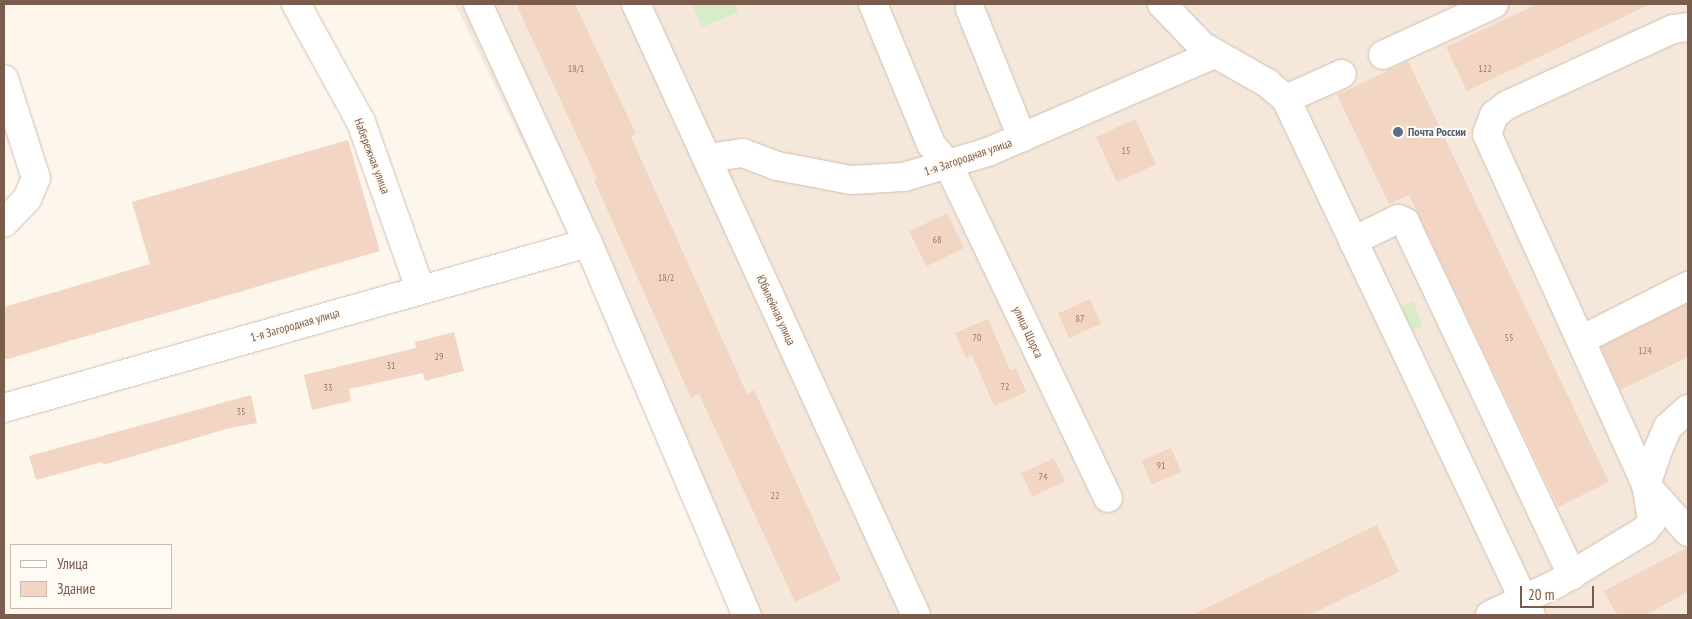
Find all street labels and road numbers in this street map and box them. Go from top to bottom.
street label: Набережная улица [351,116,393,196]
street label: 1-я Загородная улица [922,135,1014,179]
street label: Юбилейная улица [753,273,799,347]
street label: улица Щорса [1010,304,1046,360]
street label: 1-я Загородная улица [249,305,341,345]

